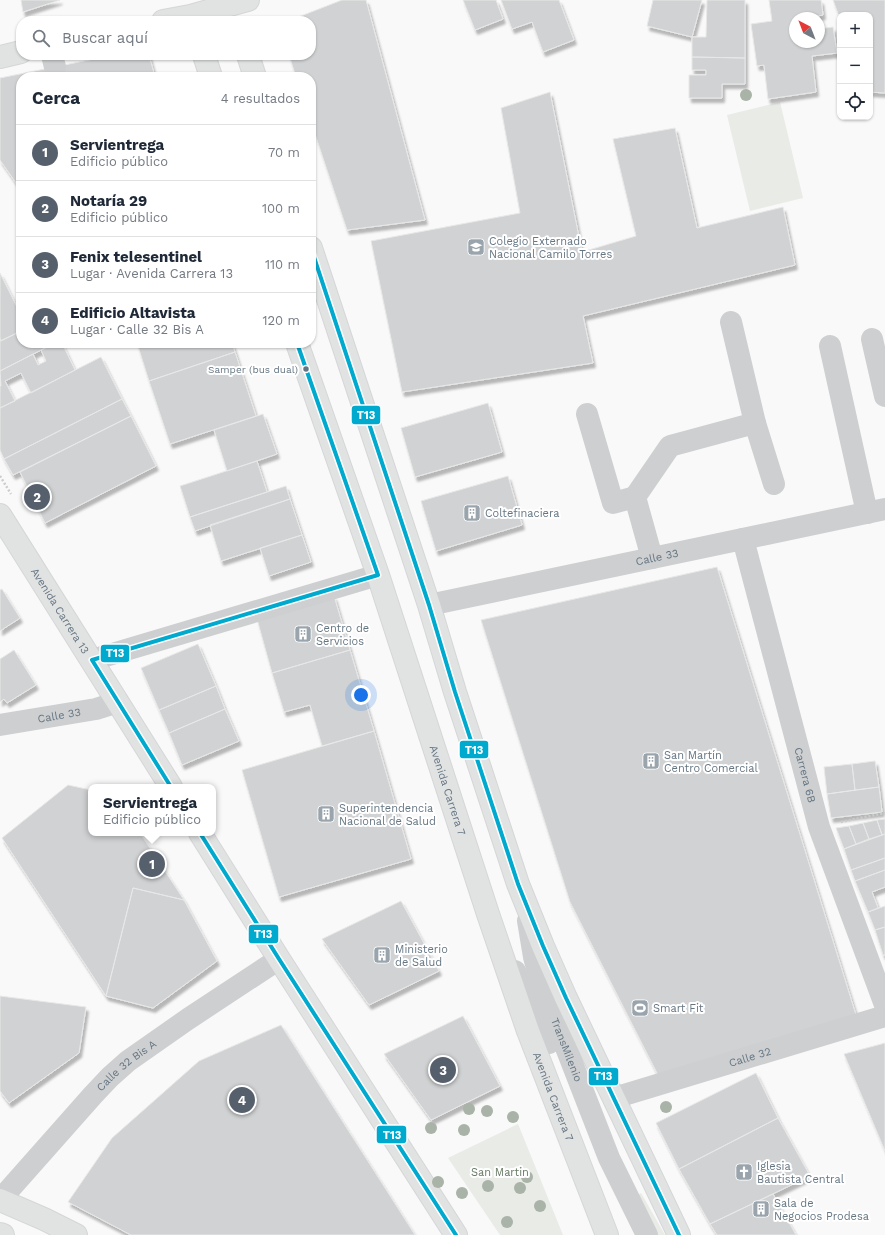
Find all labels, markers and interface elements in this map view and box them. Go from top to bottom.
north arrow [789,12,825,48]
map controls [837,12,873,120]
button: + [837,12,873,48]
search box [16,16,316,60]
icon: search [30,27,52,49]
text: Buscar aquí [62,29,148,47]
button: − [837,48,873,84]
button: locate [837,84,873,120]
text: Cerca [32,88,80,108]
text: 4 resultados [221,91,300,106]
text: Servientrega [70,136,164,154]
text: 1 [42,145,48,160]
text: 70 m [268,145,300,160]
text: Edificio público [70,154,168,169]
text: Notaría 29 [70,192,147,210]
text: 2 [41,201,49,216]
text: 100 m [262,201,300,216]
text: Edificio público [70,210,168,225]
place label: Colegio Externado Nacional Camilo Torres [489,235,612,261]
school or university icon: Colegio Externado Nacional Camilo Torres [466,237,486,257]
text: Fenix telesentinel [70,248,202,266]
text: 3 [41,257,49,272]
text: 110 m [265,257,300,272]
text: Lugar · Avenida Carrera 13 [70,266,233,281]
text: Edificio Altavista [70,304,196,322]
text: 4 [41,313,49,328]
text: 120 m [262,313,300,328]
text: Lugar · Calle 32 Bis A [70,322,204,337]
place label: Samper (bus dual) [208,364,298,375]
marker: Samper (bus dual) [301,364,311,374]
line badge: T13 [351,405,381,425]
text: T13 [357,409,376,422]
pin: 2 [24,482,50,512]
building icon: Coltefinaciera [462,503,482,523]
place label: Coltefinaciera [485,507,559,520]
street label: Calle 33 [634,546,680,568]
street label: Avenida Carrera 13 [28,565,92,656]
place label: Centro de Servicios [316,622,369,648]
building icon: Centro de Servicios [293,624,313,644]
line badge: T13 [100,644,130,663]
text: T13 [106,647,125,660]
your location [351,685,371,705]
street label: Calle 33 [37,705,82,725]
line badge: T13 [459,740,489,759]
street label: Avenida Carrera 7 [427,743,469,837]
text: T13 [465,744,484,757]
street label: Carrera 6B [792,746,819,804]
place label: San Martín Centro Comercial [664,749,758,775]
building icon: San Martín Centro Comercial [641,751,661,771]
popup [88,784,216,836]
text: Servientrega [103,794,197,812]
place label: Superintendencia Nacional de Salud [339,802,436,828]
building icon: Superintendencia Nacional de Salud [316,804,336,824]
text: Edificio público [103,812,201,827]
pin: 1 [139,849,165,879]
line badge: T13 [248,924,279,944]
text: T13 [254,928,273,941]
place label: Ministerio de Salud [395,943,448,969]
building icon: Ministerio de Salud [372,945,392,965]
sports icon: Smart Fit [630,998,650,1018]
place label: Smart Fit [653,1002,704,1015]
street label: TransMilenio [549,1016,585,1084]
street label: Calle 32 Bis A [94,1037,159,1094]
street label: Calle 32 [727,1044,773,1069]
street label: Avenida Carrera 7 [530,1050,576,1143]
pin: 3 [430,1055,456,1085]
line badge: T13 [588,1067,619,1086]
text: T13 [594,1070,613,1083]
pin: 4 [229,1085,255,1115]
line badge: T13 [376,1125,407,1144]
text: T13 [383,1129,402,1142]
place label: Iglesia Bautista Central [757,1160,845,1186]
church icon: Iglesia Bautista Central [734,1162,754,1182]
park label: San Martin [471,1166,529,1179]
place label: Sala de Negocios Prodesa [774,1197,869,1223]
building icon: Sala de Negocios Prodesa [751,1199,771,1219]

